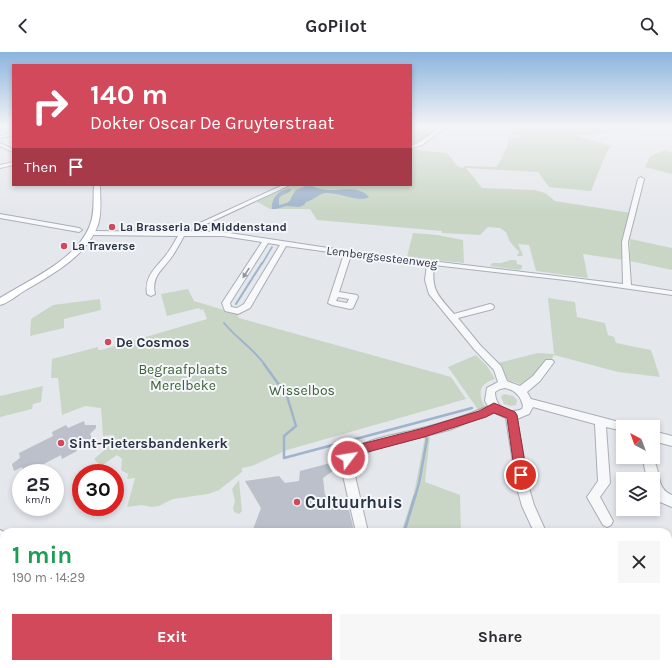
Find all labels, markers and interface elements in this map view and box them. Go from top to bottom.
icon: back [12,15,34,37]
text: GoPilot [305,15,367,37]
icon: search [638,15,660,37]
text: 140 m [90,78,168,111]
icon: right [24,80,76,132]
text: Dokter Oscar De Gruyterstraat [90,112,334,134]
icon: arrive [65,156,87,178]
text: Then [24,158,57,176]
place label: La Brasseria De Middenstand [120,220,287,234]
marker: La Brasseria De Middenstand [107,222,117,232]
place label: La Traverse [72,239,135,253]
marker: La Traverse [59,241,69,251]
street label: Lembergsesteenweg [326,243,438,271]
one-way arrow [242,267,249,279]
place label: De Cosmos [116,334,189,351]
marker: De Cosmos [103,337,113,347]
park label: Begraafplaats Merelbeke [138,361,228,394]
park label: Wisselbos [269,382,335,399]
north arrow [616,420,660,464]
map controls [616,420,660,516]
place label: Sint-Pietersbandenkerk [69,435,228,452]
position arrow [327,437,369,479]
marker: Sint-Pietersbandenkerk [56,438,66,448]
pin [504,458,538,492]
speed limit sign: 30 [72,464,124,516]
icon: arrive [510,464,532,486]
button: layers [616,472,660,516]
text: 25 [26,473,50,496]
place label: Cultuurhuis [305,492,402,512]
text: km/h [25,494,51,506]
marker: Cultuurhuis [292,497,302,507]
text: 1 min [12,541,72,569]
button: close [618,541,660,583]
text: 190 m · 14:29 [12,570,85,585]
button: Exit [12,614,332,660]
button: Share [340,614,660,660]

